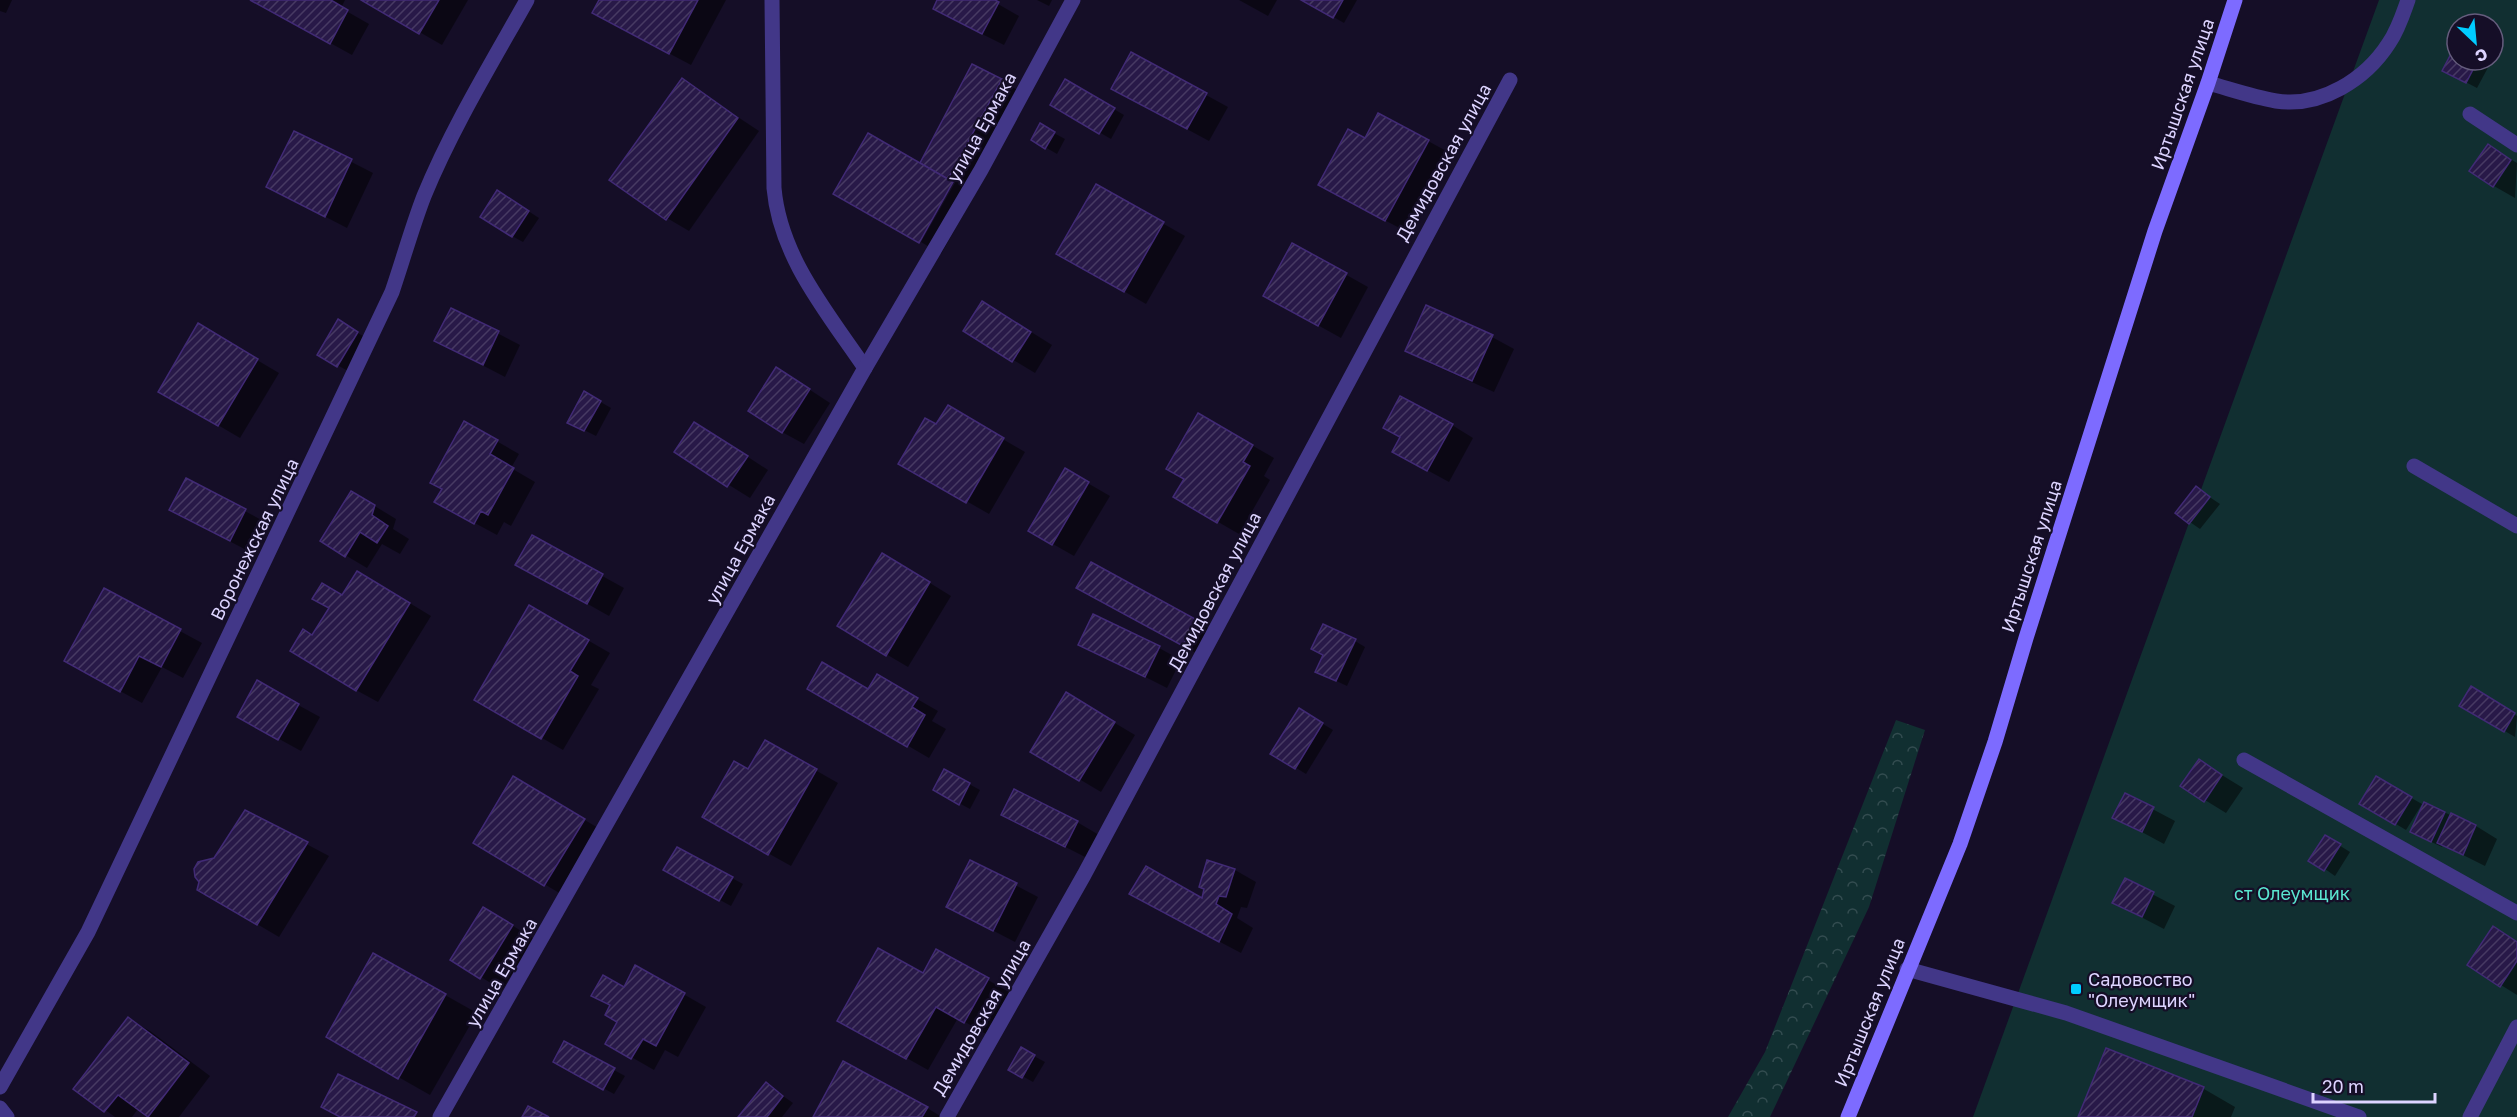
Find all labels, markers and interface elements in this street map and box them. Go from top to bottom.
north arrow [2445,12,2505,72]
street label: Иртышская улица [2146,15,2218,173]
text: С [2472,44,2491,67]
street label: улица Ермака [942,68,1020,186]
street label: Демидовская улица [1391,79,1495,245]
street label: Воронежская улица [205,454,303,624]
street label: Иртышская улица [1996,477,2066,635]
street label: улица Ермака [701,490,779,608]
street label: Демидовская улица [1163,508,1265,674]
park label: ст Олеумщик [2234,882,2350,904]
street label: улица Ермака [461,913,541,1031]
street label: Иртышская улица [1829,934,1909,1090]
street label: Демидовская улица [927,935,1035,1099]
place label: Садовоство "Олеумщик" [2088,968,2195,1011]
marker: Садовоство "Олеумщик" [2069,982,2083,996]
scale bar [2313,1066,2434,1104]
text: 20 m [2322,1075,2364,1097]

